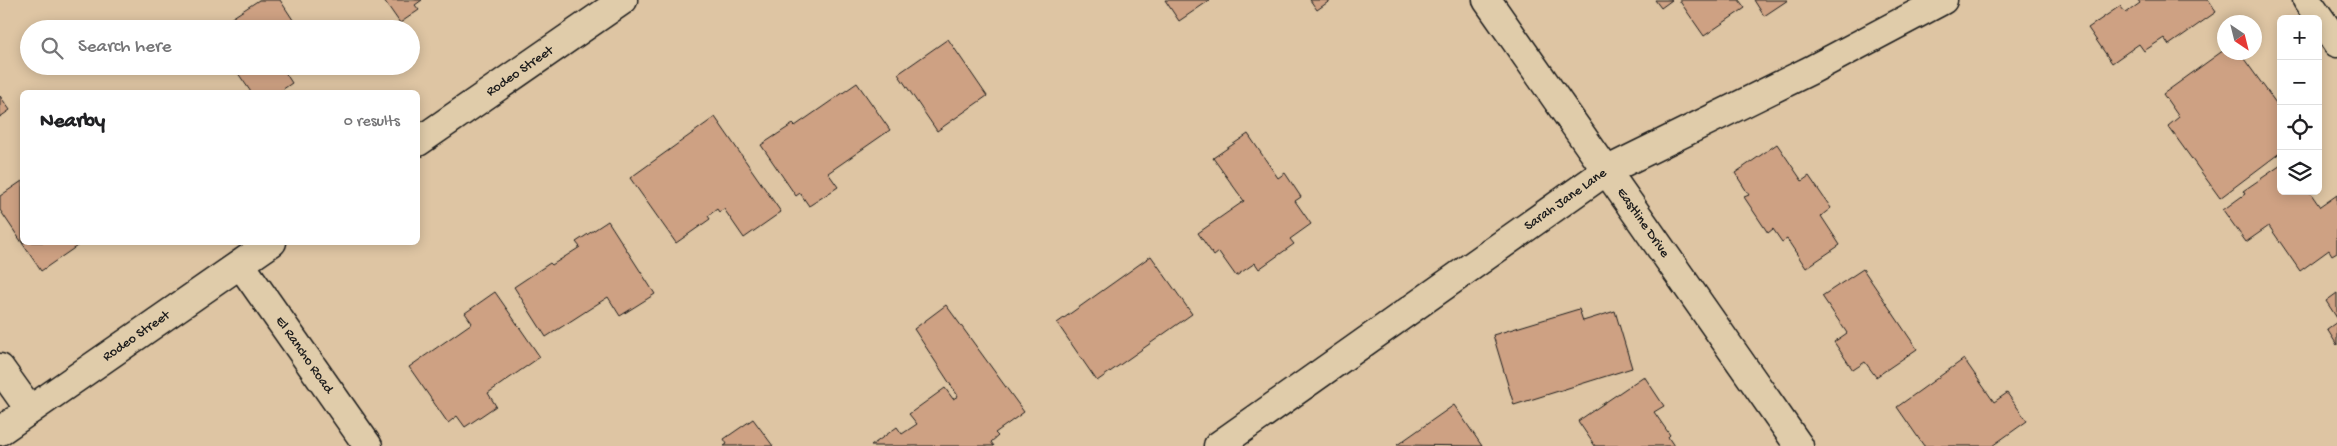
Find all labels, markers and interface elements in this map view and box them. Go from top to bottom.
north arrow [2217,15,2262,60]
map controls [2277,15,2322,195]
button: + [2277,15,2322,60]
search box [20,20,420,75]
icon: search [38,34,66,62]
text: Search here [78,36,172,59]
street label: Rodeo Street [483,41,558,101]
button: − [2277,60,2322,105]
button: locate [2277,105,2322,150]
text: Nearby [40,110,105,135]
text: 0 results [344,113,400,132]
button: layers [2277,150,2322,195]
street label: Sarah Jane Lane [1521,164,1611,235]
street label: Eastline Drive [1613,185,1674,262]
street label: Rodeo Street [99,306,174,366]
street label: El Rancho Road [271,313,338,398]

